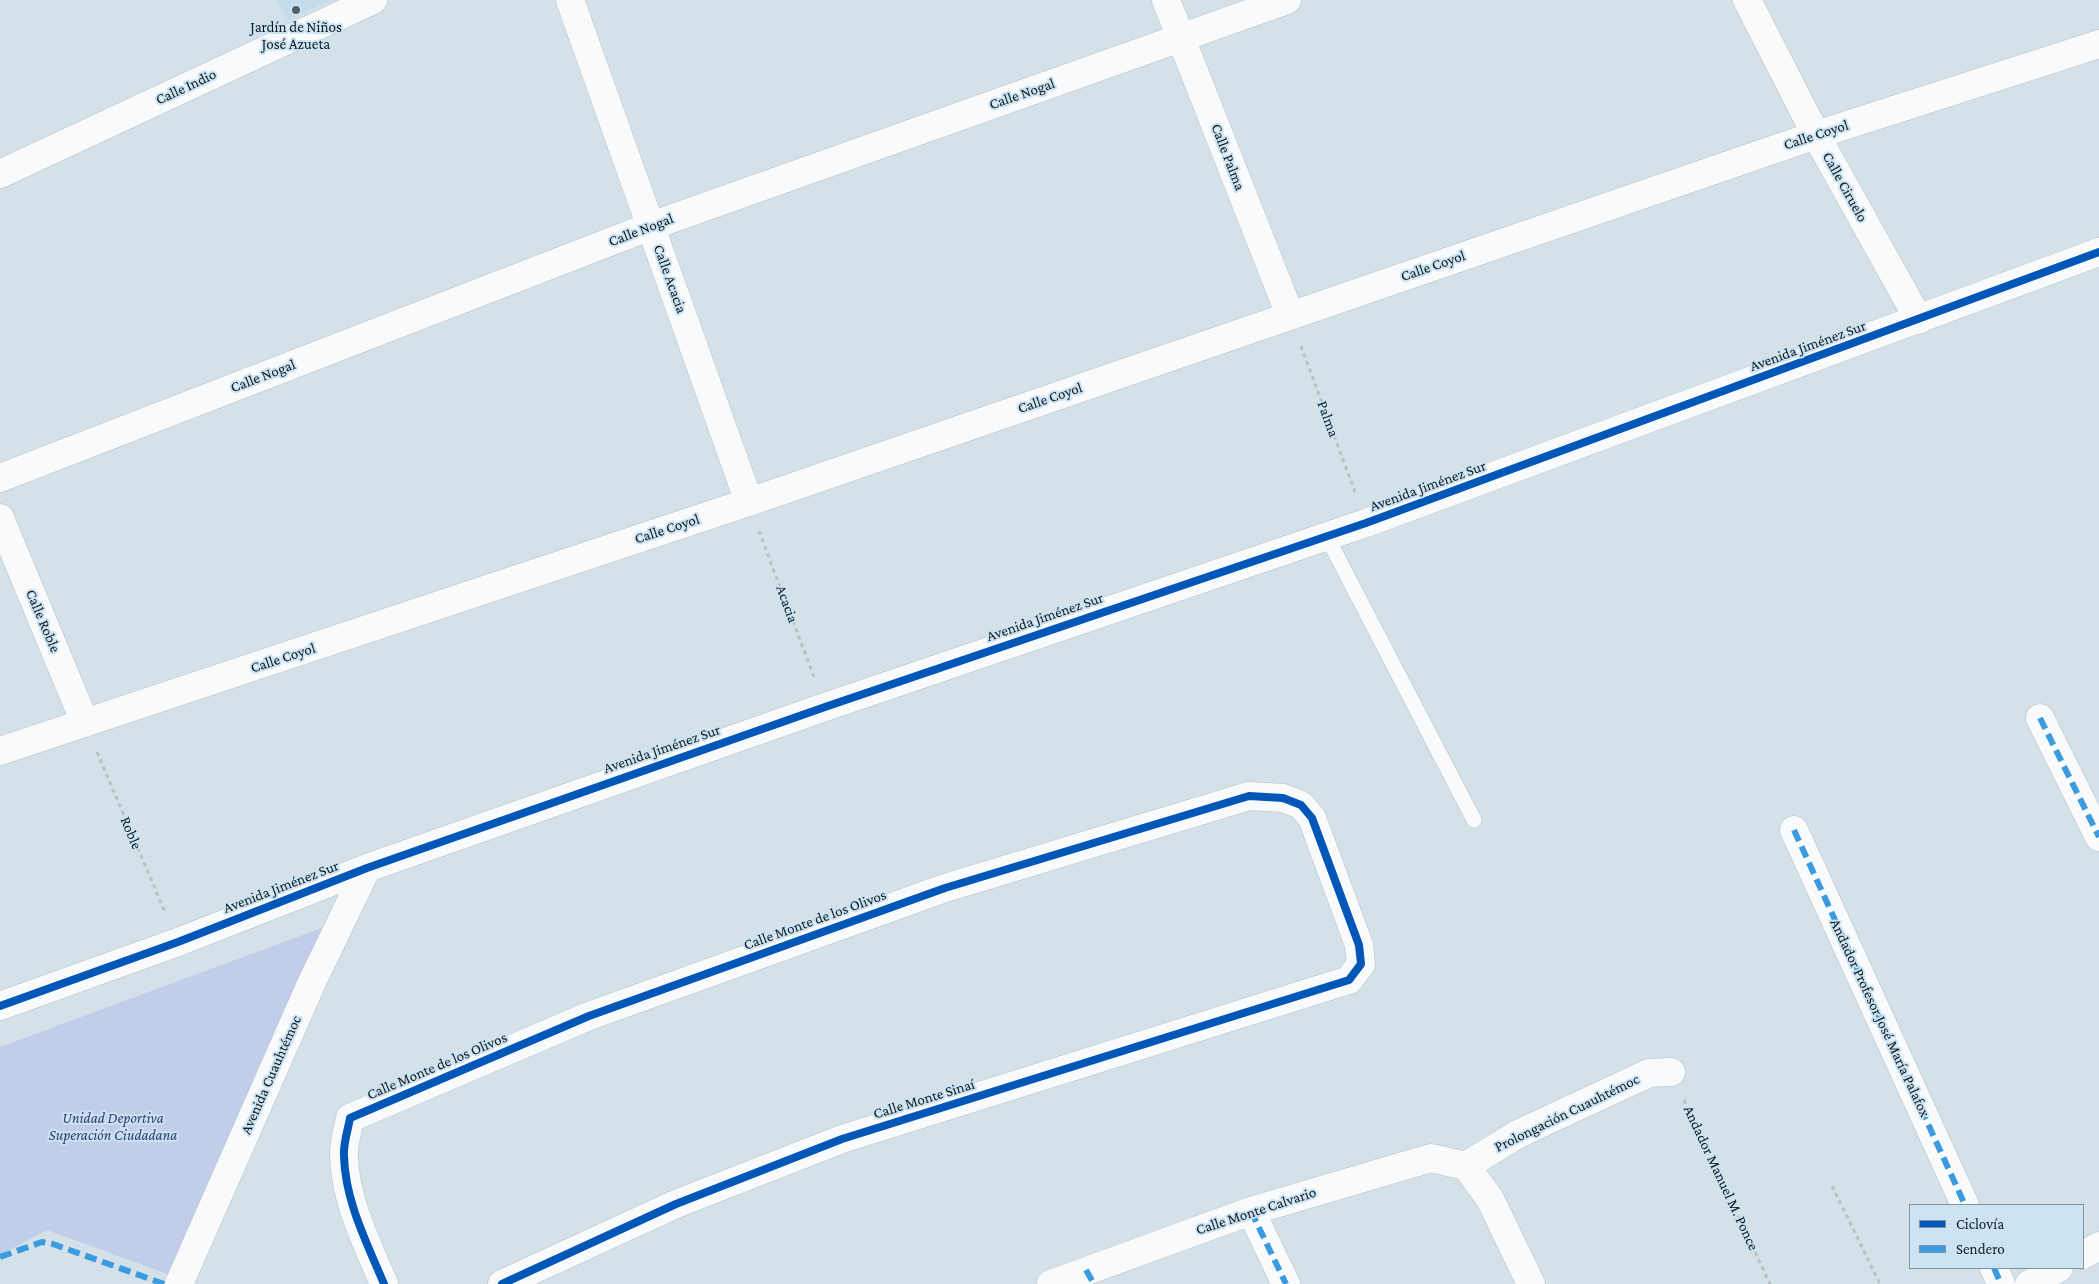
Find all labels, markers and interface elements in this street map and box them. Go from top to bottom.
marker: Jardín de Niños José Azueta [290,4,302,16]
place label: Jardín de Niños José Azueta [250,18,342,53]
street label: Calle Indio [153,65,219,109]
street label: Calle Nogal [987,74,1057,114]
street label: Calle Coyol [1781,116,1851,154]
street label: Calle Palma [1207,121,1249,193]
street label: Calle Ciruelo [1818,149,1872,225]
street label: Calle Nogal [606,209,676,251]
street label: Calle Acacia [649,242,691,316]
street label: Calle Coyol [1398,247,1468,285]
street label: Avenida Jiménez Sur [1747,317,1869,375]
street label: Calle Nogal [228,355,298,397]
street label: Calle Coyol [1015,379,1085,417]
street label: Palma [1313,398,1343,440]
street label: Avenida Jiménez Sur [1367,457,1489,515]
street label: Calle Coyol [632,510,702,548]
street label: Acacia [772,583,802,625]
street label: Calle Roble [22,587,64,655]
street label: Avenida Jiménez Sur [984,589,1106,645]
street label: Calle Coyol [248,639,318,677]
street label: Avenida Jiménez Sur [601,721,723,777]
street label: Roble [116,814,146,852]
street label: Avenida Jiménez Sur [221,857,341,917]
street label: Calle Monte de los Olivos [741,886,889,954]
street label: Andador Profesor José María Palafox [1826,916,1934,1120]
street label: Avenida Cuauhtémoc [237,1013,305,1137]
street label: Calle Monte de los Olivos [364,1028,510,1104]
street label: Prolongación Cuauhtémoc [1492,1070,1642,1156]
street label: Calle Monte Sinaí [871,1075,977,1123]
street label: Andador Manuel M. Ponce [1679,1103,1763,1253]
park label: Unidad Deportiva Superación Ciudadana [49,1109,177,1144]
street label: Calle Monte Calvario [1194,1183,1318,1239]
legend [1909,1204,2084,1269]
text: Ciclovía [1956,1216,2004,1232]
text: Sendero [1956,1241,2005,1257]

